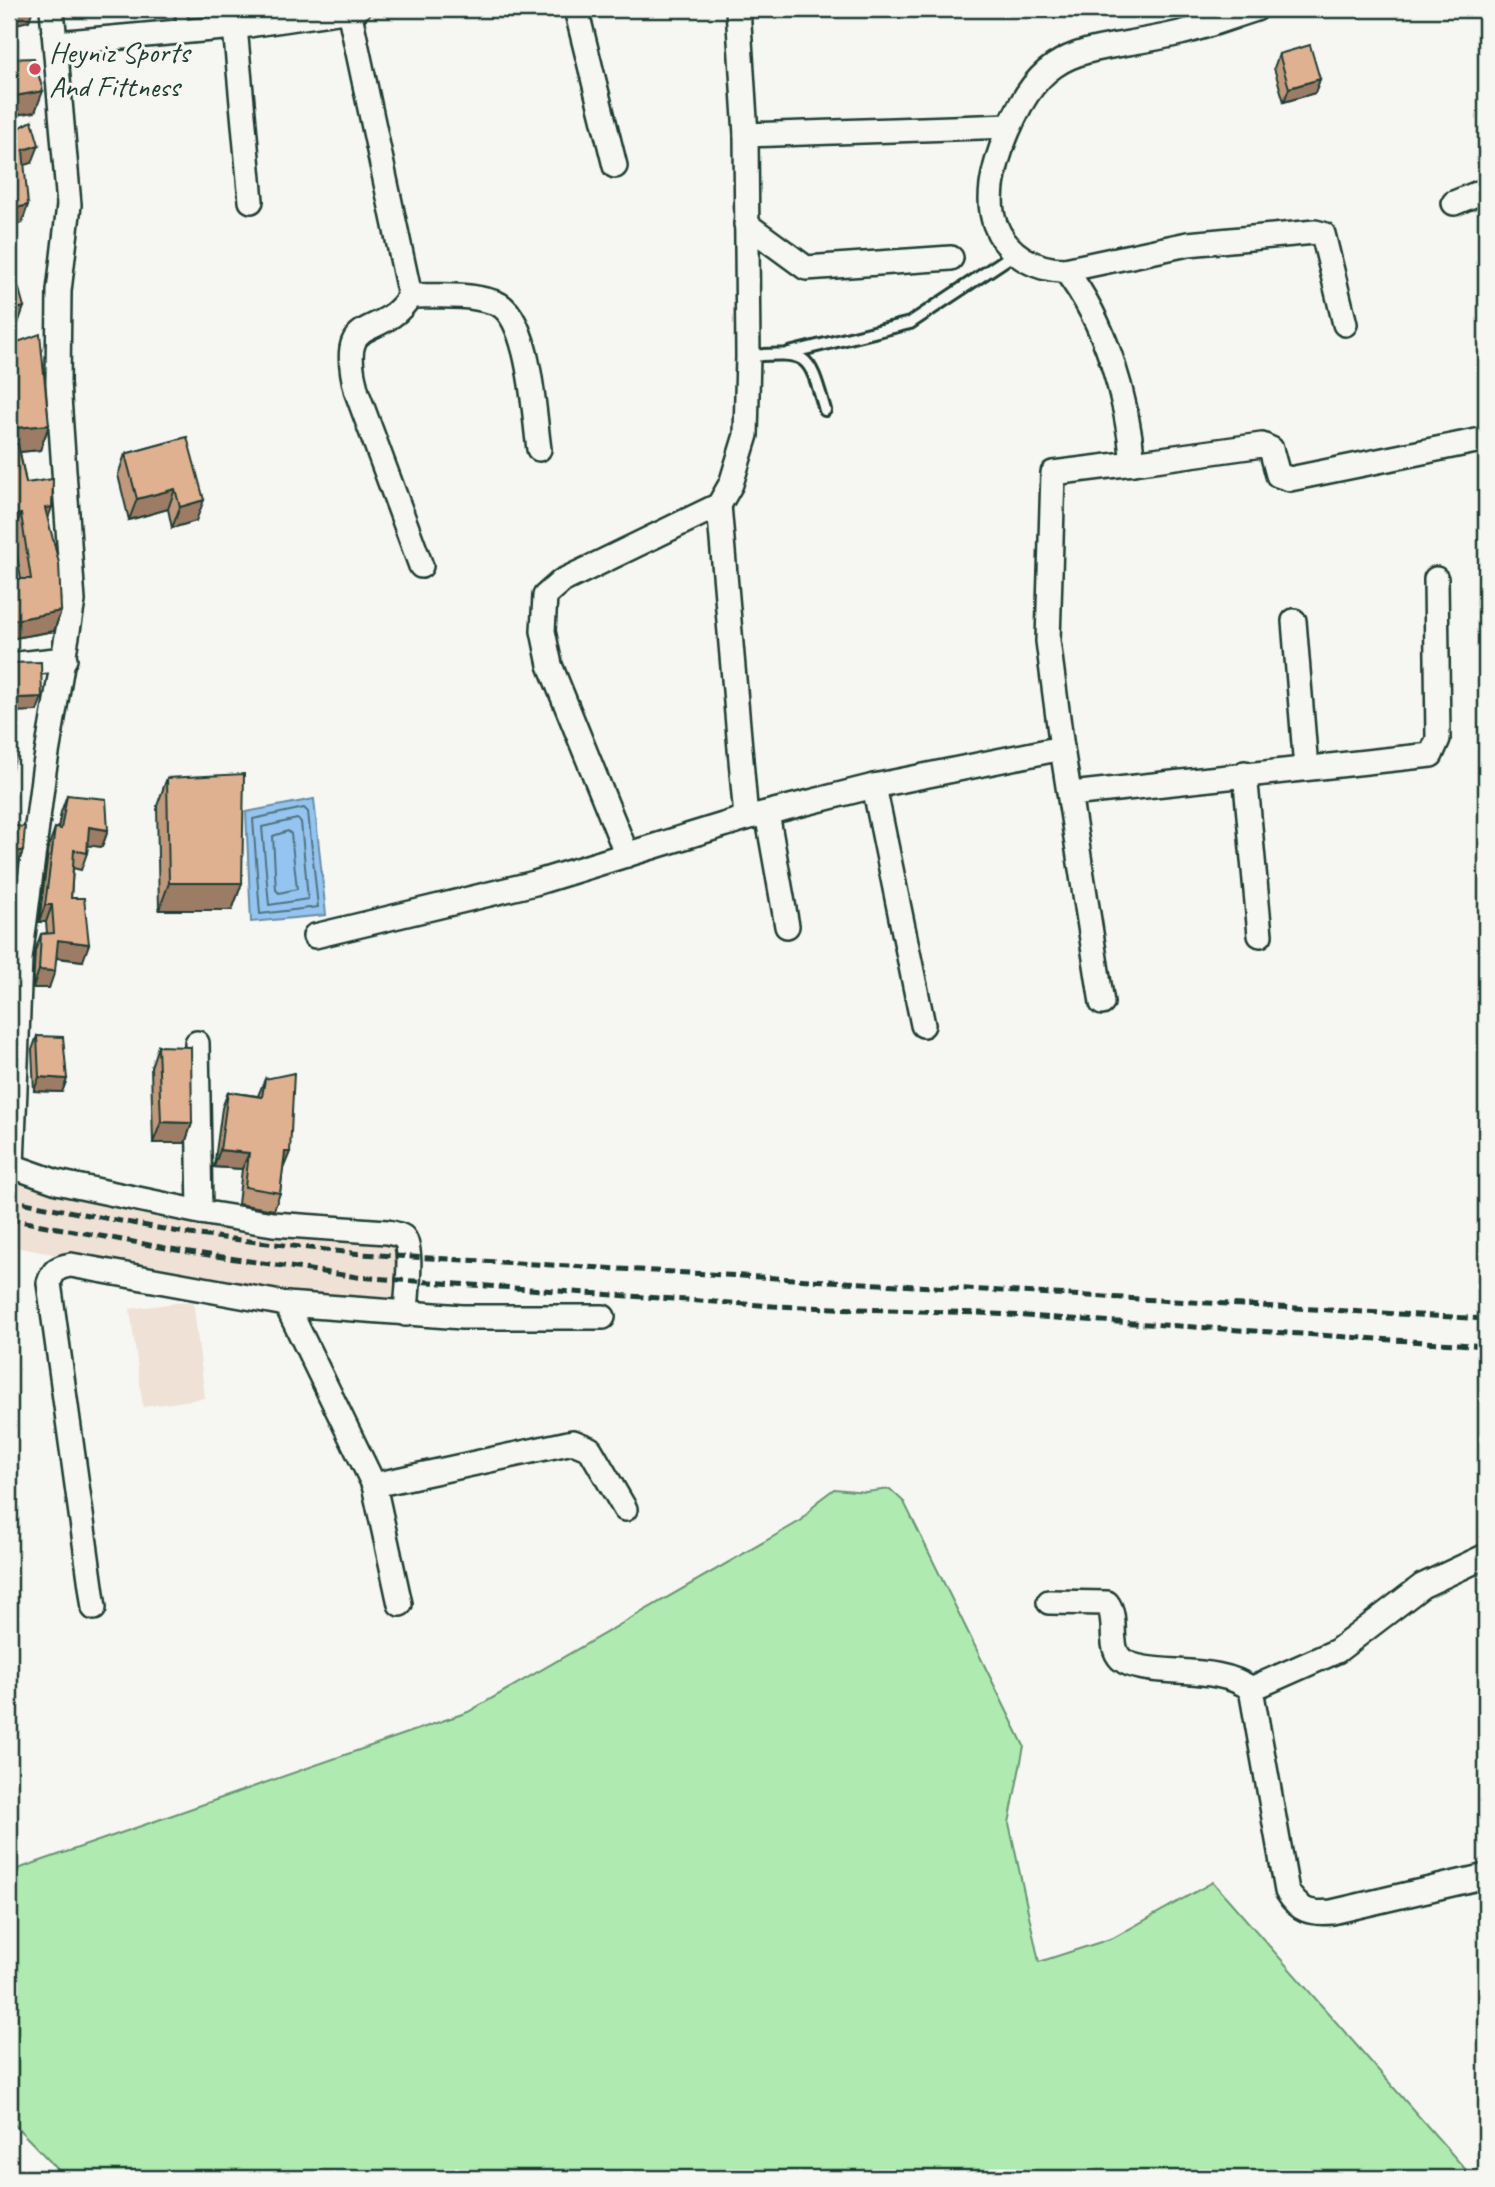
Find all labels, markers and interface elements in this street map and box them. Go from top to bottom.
place label: Heyniz Sports And Fittness [49,33,192,105]
marker: Heyniz Sports And Fittness [27,61,43,77]

